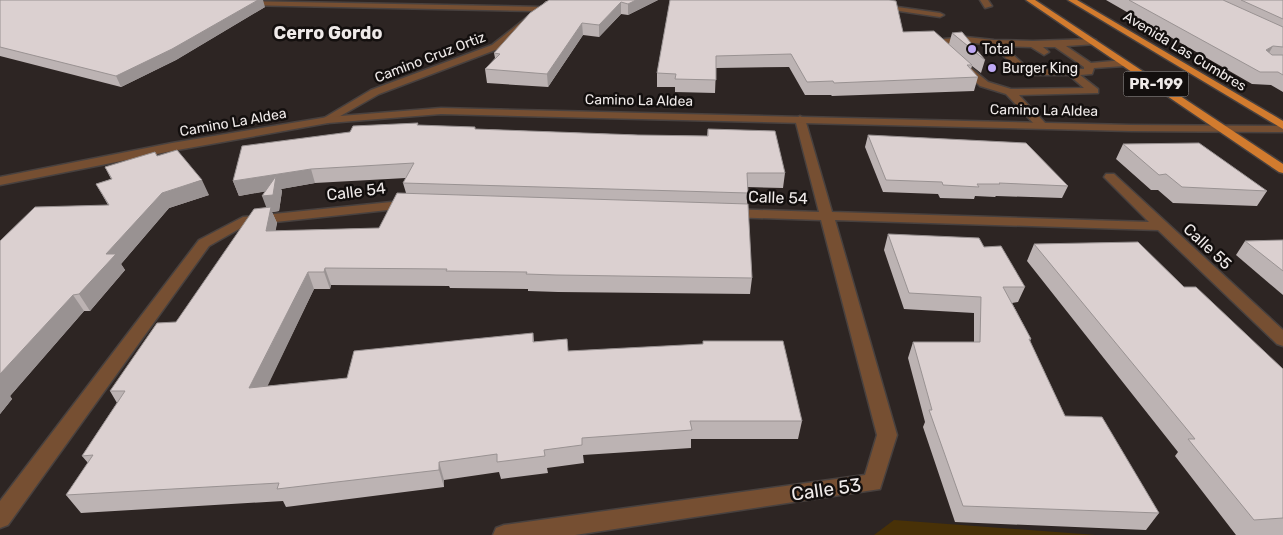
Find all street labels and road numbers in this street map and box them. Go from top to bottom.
street label: Avenida Las Cumbres [1120,8,1249,95]
street label: Camino Cruz Ortiz [372,29,488,86]
road number: PR-199 [1124,72,1188,96]
street label: Camino La Aldea [585,91,693,110]
street label: Camino La Aldea [990,101,1098,120]
street label: Camino La Aldea [178,105,288,140]
street label: Calle 54 [325,178,387,205]
street label: Calle 54 [748,187,808,208]
street label: Calle 55 [1180,219,1236,273]
street label: Calle 53 [790,473,863,506]

